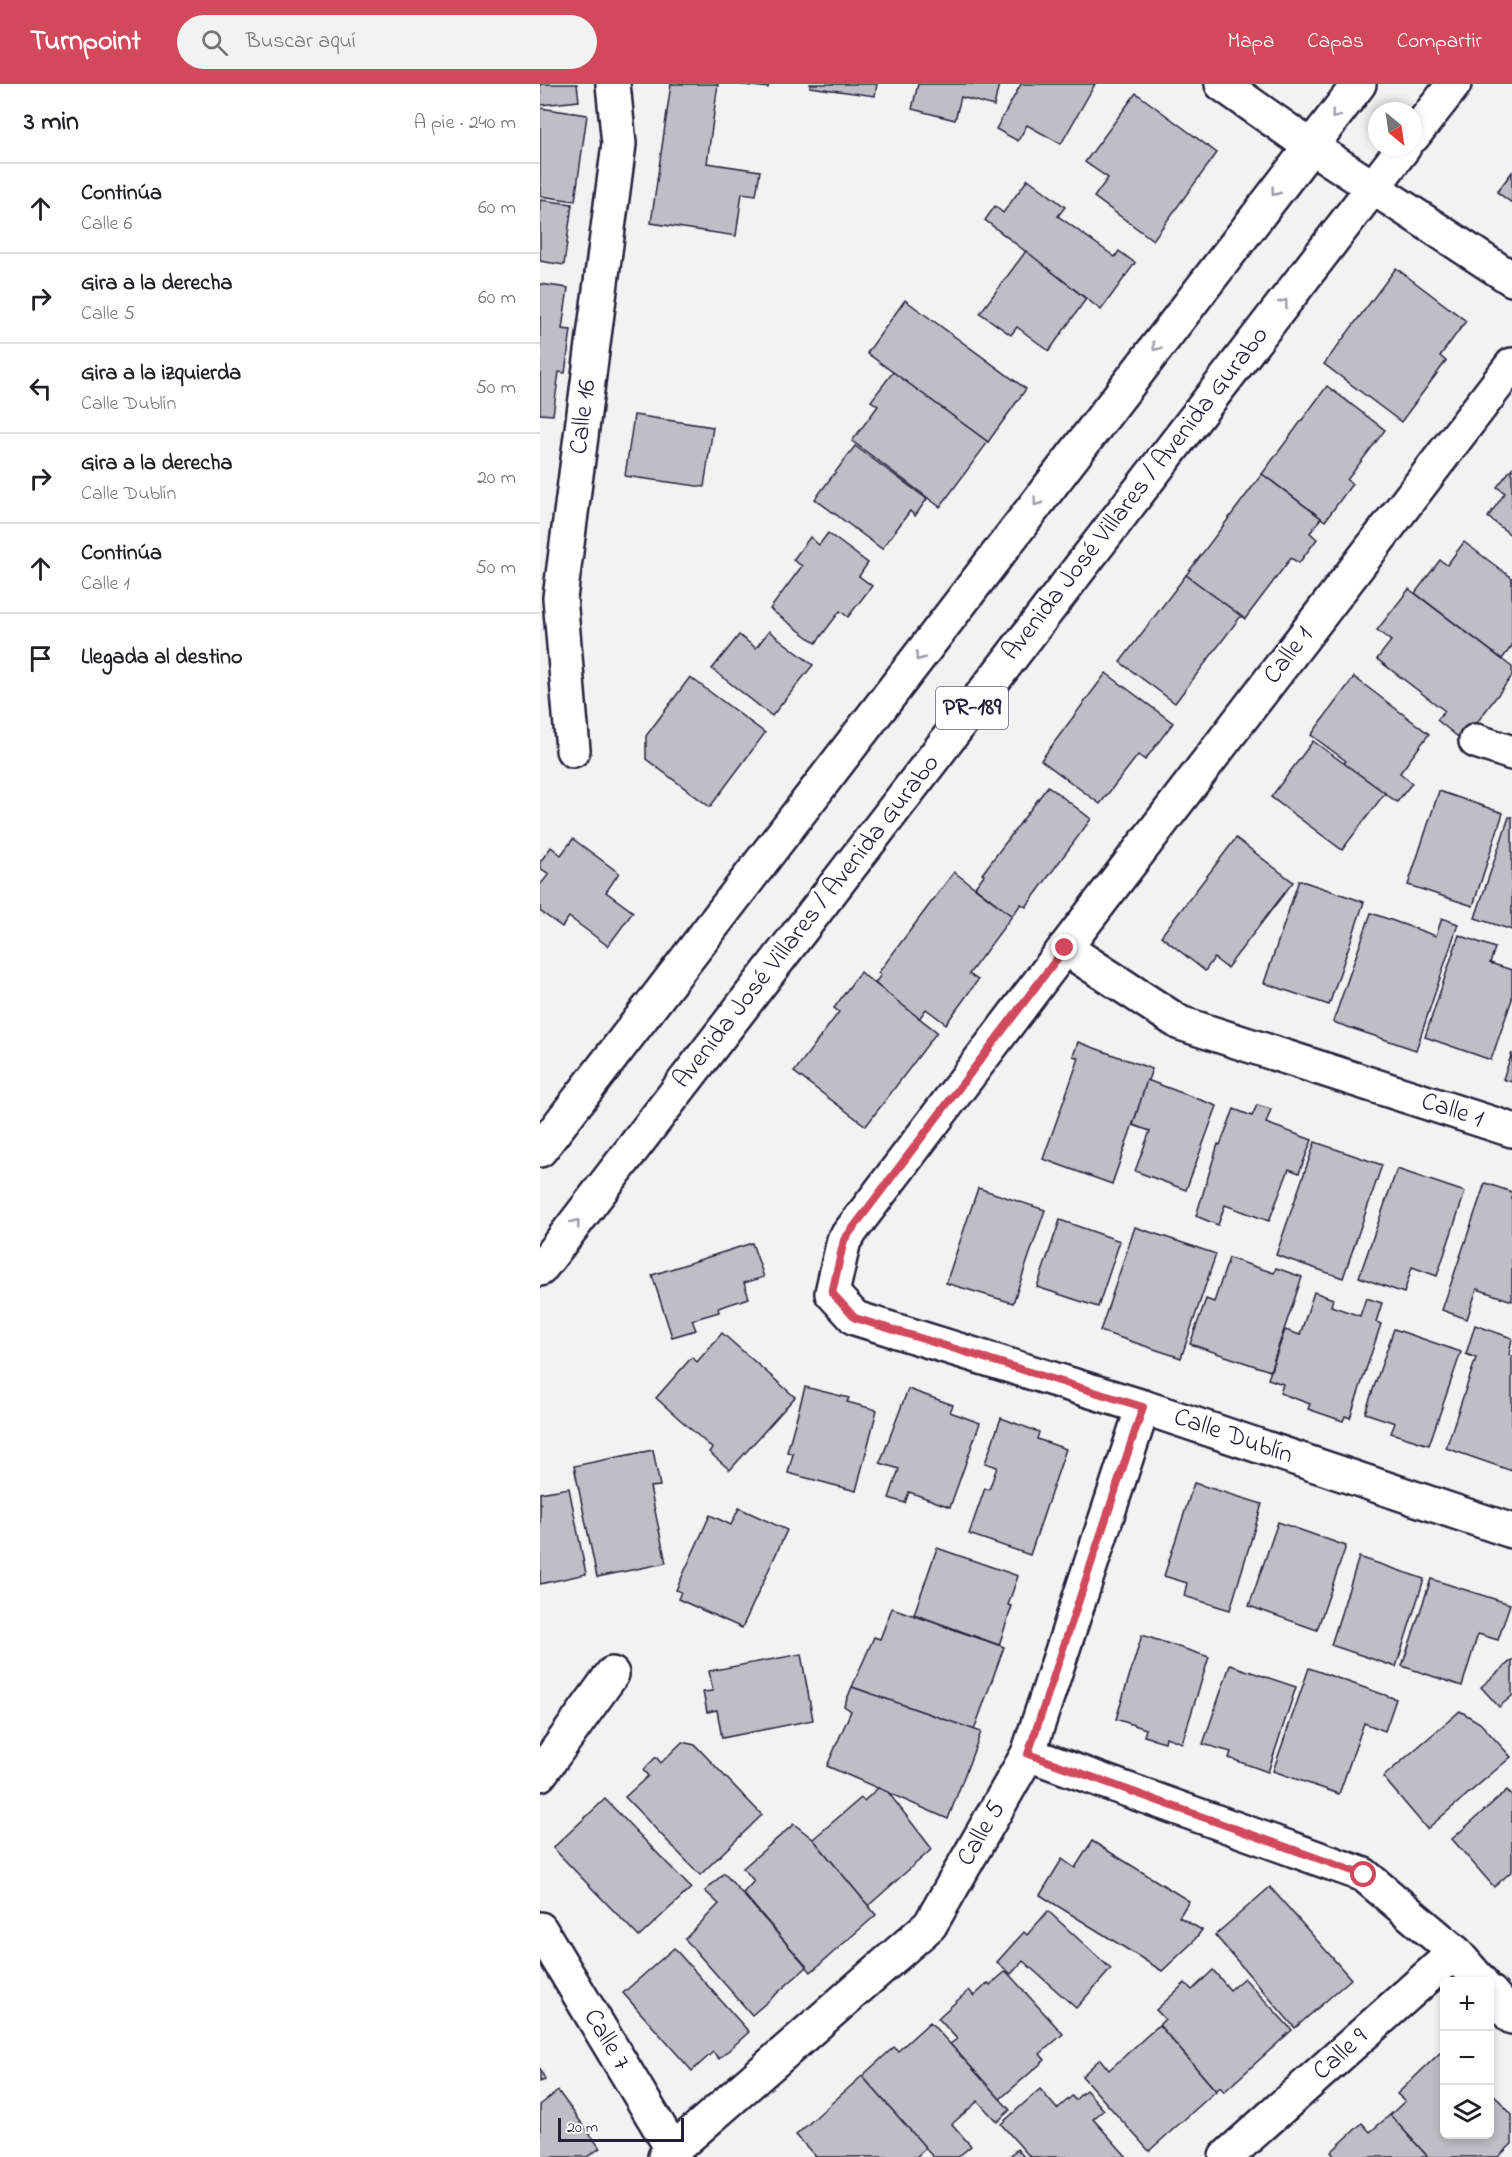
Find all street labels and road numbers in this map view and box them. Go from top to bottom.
street label: Avenida José Villares / Avenida Gurabo [993,319,1279,669]
street label: Calle 16 [561,378,607,456]
street label: Calle 1 [1255,619,1323,693]
road number: PR-189 [936,687,1008,729]
street label: Avenida José Villares / Avenida Gurabo [664,747,950,1097]
street label: Calle 1 [1416,1083,1488,1139]
street label: Calle Dublín [1168,1399,1298,1475]
street label: Calle 5 [948,1794,1016,1874]
street label: Calle 7 [573,2002,639,2078]
street label: Calle 9 [1305,2020,1377,2090]

